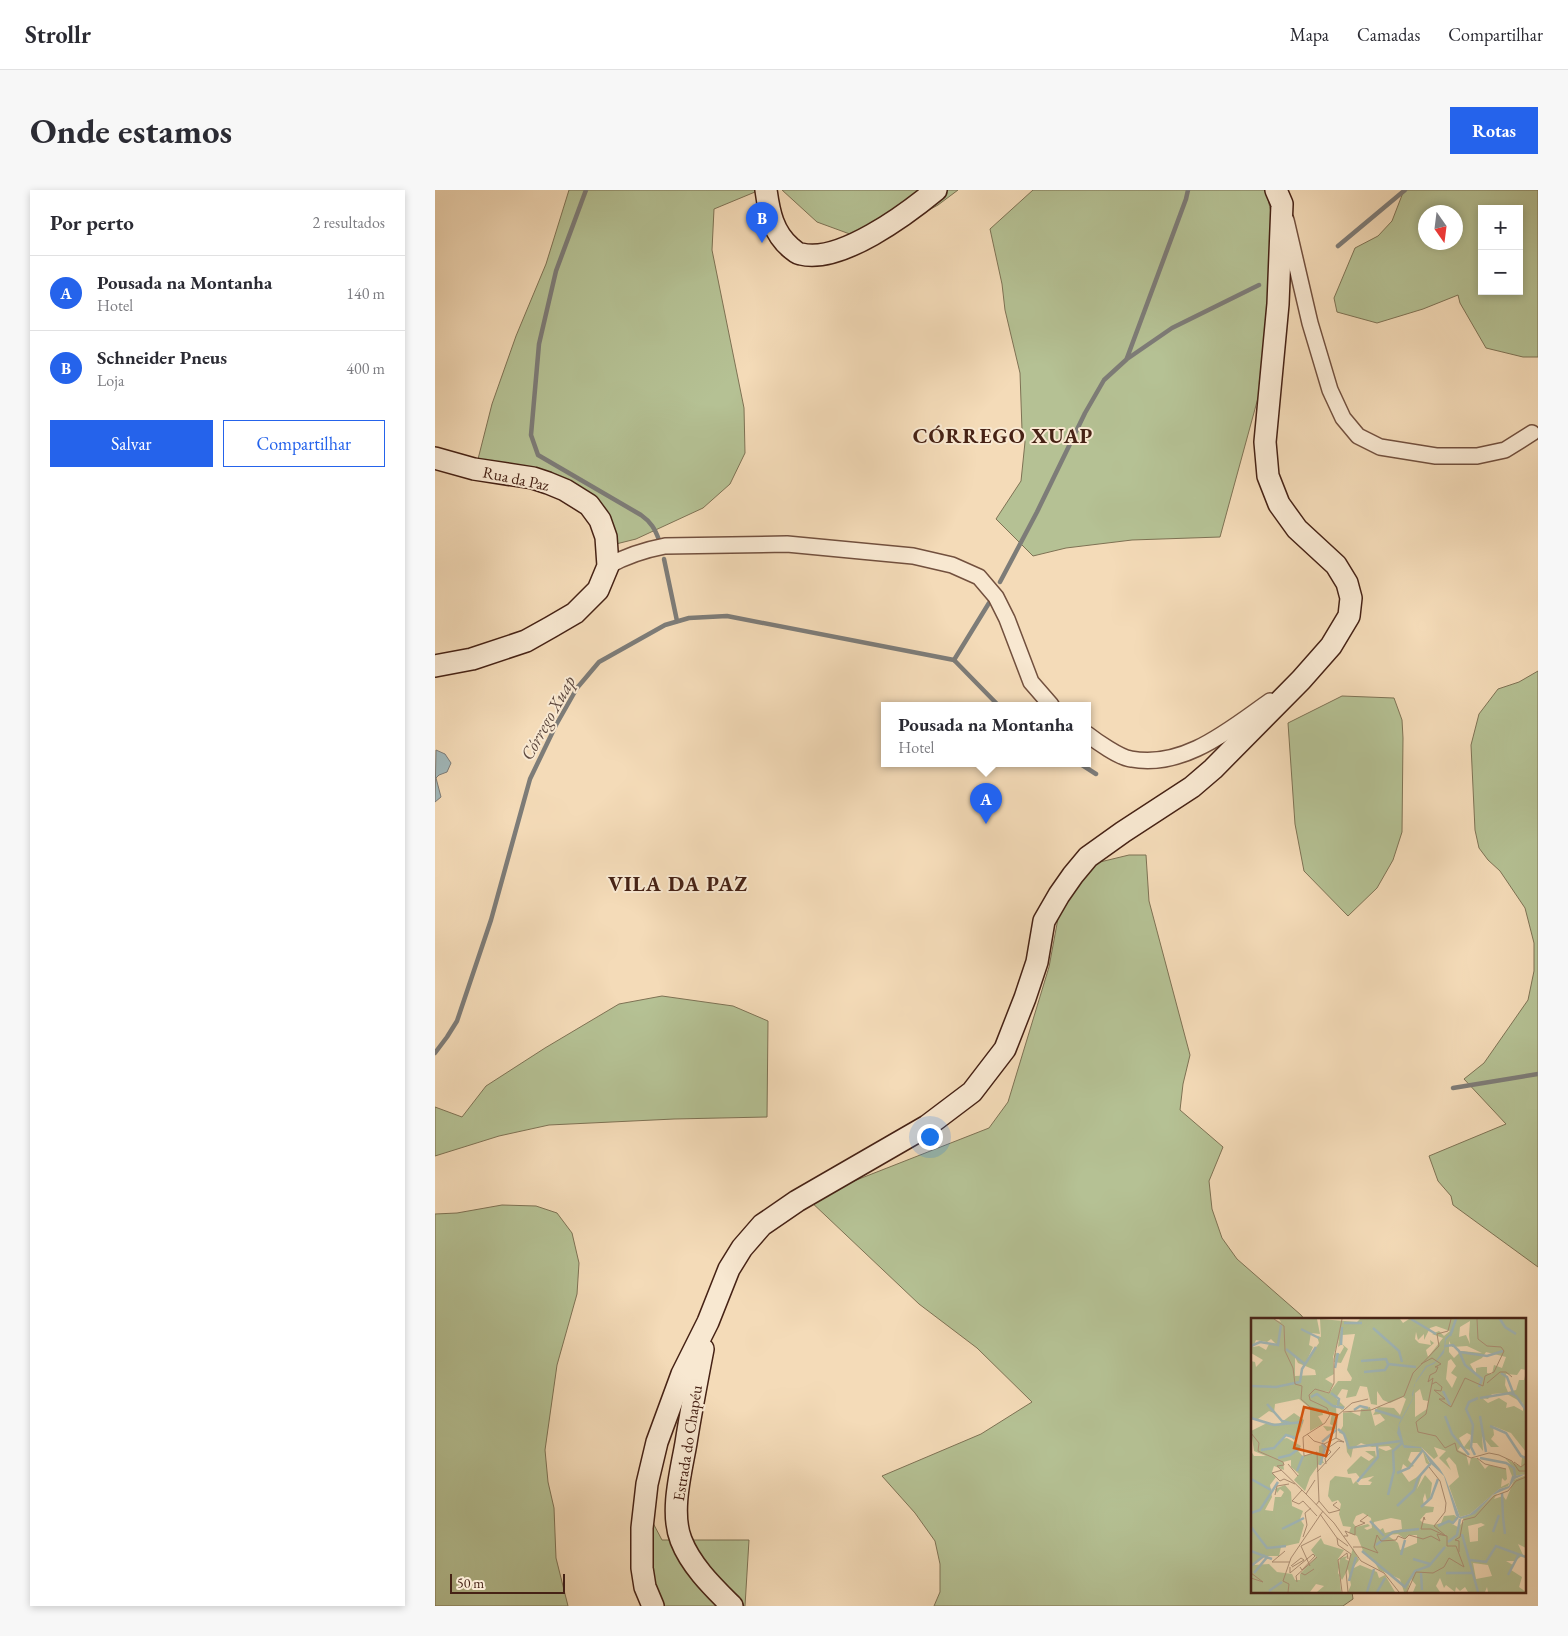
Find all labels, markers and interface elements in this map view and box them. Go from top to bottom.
text: Strollr [25,19,91,50]
text: Mapa [1290,23,1329,46]
text: Camadas [1357,23,1420,46]
text: Compartilhar [1448,23,1543,46]
button: Rotas [1450,107,1538,154]
text: Onde estamos [30,108,232,153]
pin: B [746,202,778,243]
north arrow [1418,205,1463,250]
map controls [1478,205,1523,295]
button: + [1478,205,1523,250]
text: Por perto [50,209,134,236]
text: 2 resultados [313,212,385,233]
button: − [1478,250,1523,295]
text: Pousada na Montanha [97,270,272,295]
text: A [60,283,72,304]
text: 140 m [346,283,385,304]
text: Hotel [97,295,133,316]
text: Schneider Pneus [97,345,227,370]
text: B [61,358,71,379]
text: 400 m [346,358,385,379]
text: Loja [97,370,124,391]
button: Salvar [50,420,213,467]
button: Compartilhar [223,420,385,467]
district label: CÓRREGO XUAP [913,422,1093,449]
street label: Rua da Paz [481,461,551,496]
water label: Córrego Xuap [515,671,581,764]
popup [881,702,1091,767]
text: Pousada na Montanha [898,712,1074,737]
text: Hotel [898,737,934,758]
pin: A [970,783,1002,824]
district label: VILA DA PAZ [608,870,748,897]
your location [917,1124,943,1150]
inset map [1251,1318,1525,1594]
street label: Estrada do Chapéu [668,1383,707,1502]
scale bar [450,1571,565,1594]
text: 50 m [457,1574,484,1592]

